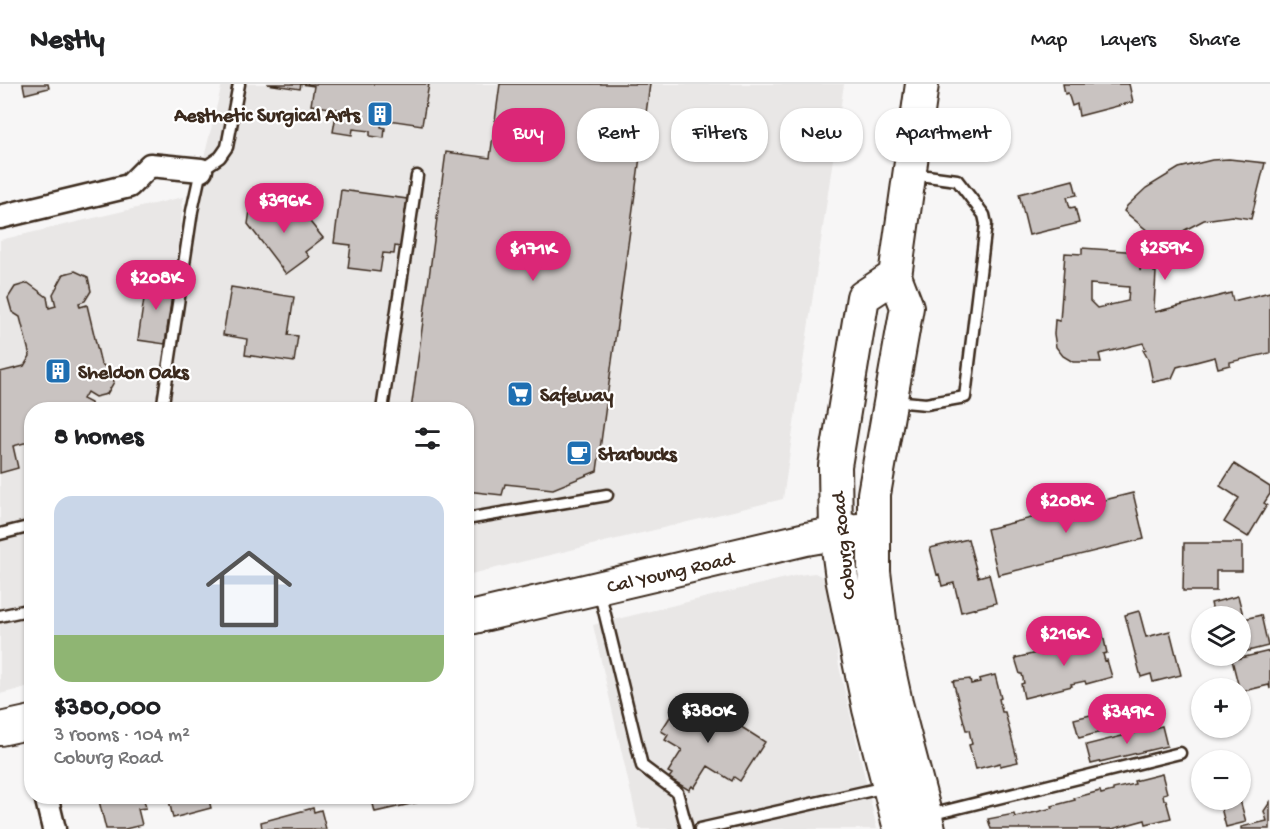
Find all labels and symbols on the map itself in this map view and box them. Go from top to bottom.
building icon: Aesthetic Surgical Arts [365,99,395,129]
place label: Aesthetic Surgical Arts [173,106,362,129]
pin: $396K [242,183,326,234]
pin: $259K [1123,230,1207,281]
pin: $171K [491,231,575,282]
pin: $208K [114,260,198,311]
building icon: Sheldon Oaks [43,356,73,386]
place label: Sheldon Oaks [78,363,190,386]
supermarket icon: Safeway [505,379,535,409]
place label: Safeway [540,386,613,409]
cafe icon: Starbucks [564,438,594,468]
place label: Starbucks [598,445,678,468]
pin: $208K [1024,483,1108,534]
street label: Coburg Road [828,488,863,601]
street label: Cal Young Road [605,548,739,600]
pin: $216K [1022,616,1106,667]
pin: $380K [666,693,750,744]
pin: $349K [1085,694,1169,745]

